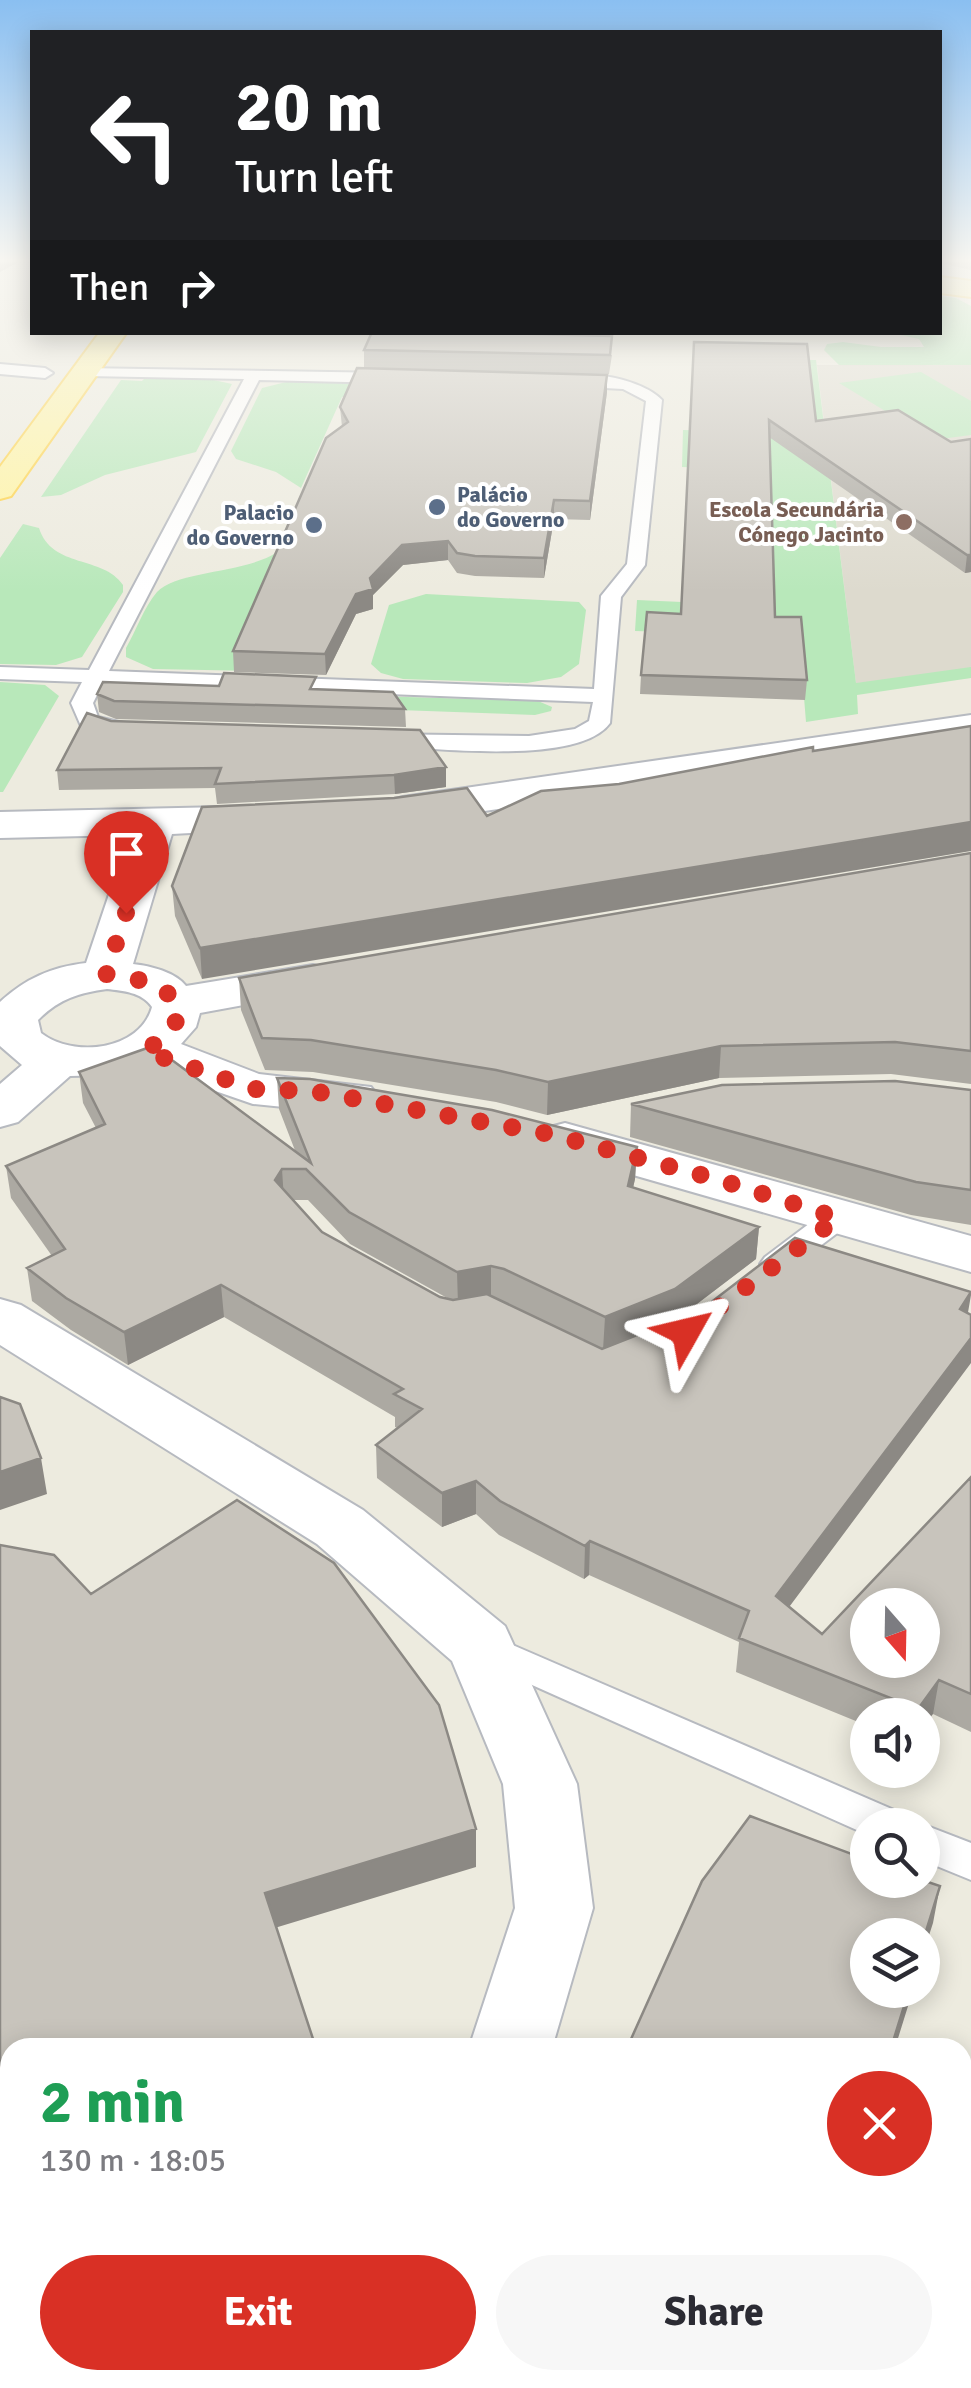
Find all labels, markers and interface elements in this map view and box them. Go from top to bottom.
text: 20 m [235,64,383,150]
icon: left [70,70,200,200]
text: Turn left [235,150,394,205]
icon: right [169,260,224,315]
text: Then [70,264,149,311]
place label: Palácio do Governo [457,481,564,533]
marker: Palácio do Governo [426,496,448,518]
place label: Escola Secundária Cónego Jacinto [709,496,884,548]
place label: Palacio do Governo [187,499,294,551]
marker: Escola Secundária Cónego Jacinto [893,511,915,533]
marker: Palacio do Governo [303,514,325,536]
pin [84,811,169,914]
icon: arrive [99,826,154,881]
position arrow [634,1280,738,1384]
north arrow [850,1588,940,1678]
map controls [850,1588,940,2008]
button: sound [850,1698,940,1788]
button: search [850,1808,940,1898]
button: layers [850,1918,940,2008]
text: 2 min [40,2066,185,2140]
button: close [827,2071,932,2176]
text: 130 m · 18:05 [40,2141,226,2180]
button: Exit [40,2255,476,2370]
button: Share [496,2255,932,2370]

